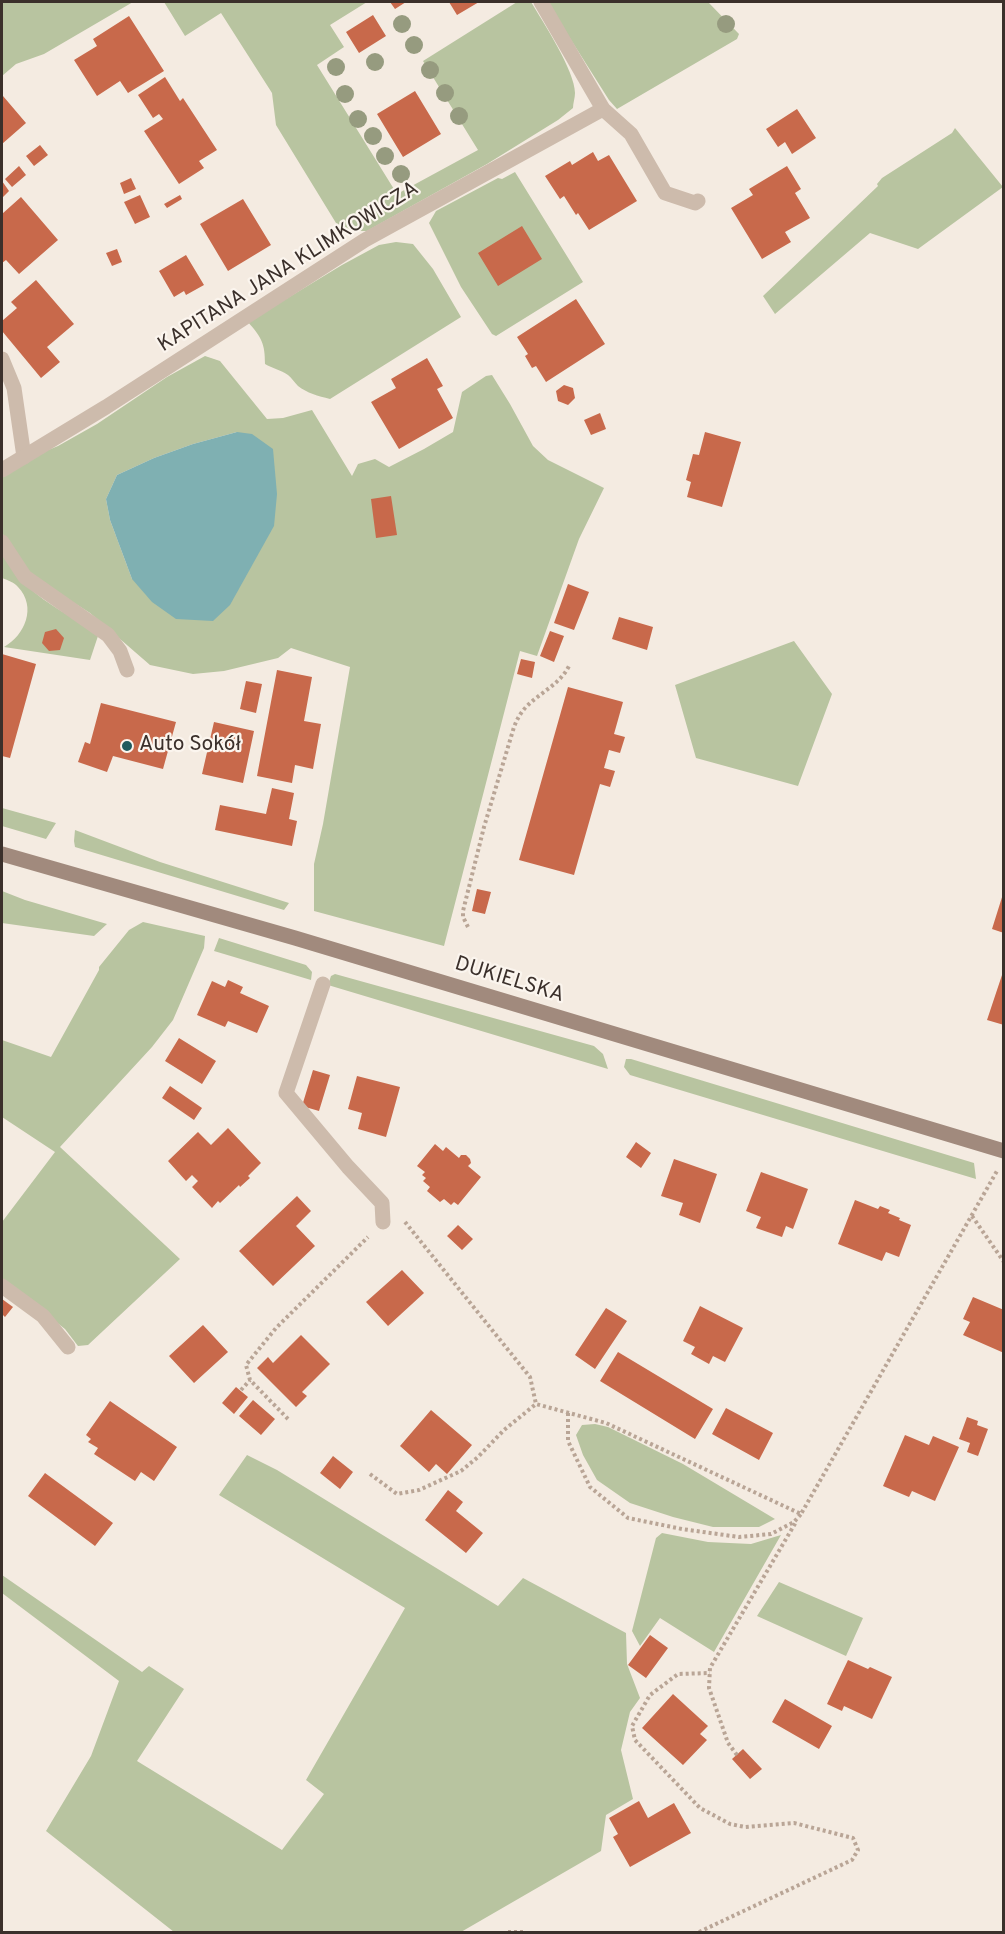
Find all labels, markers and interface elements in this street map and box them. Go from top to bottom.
street label: KAPITANA JANA KLIMKOWICZA [154,177,424,359]
place label: Auto Sokół [139,733,241,759]
marker: Auto Sokół [120,739,134,753]
street label: DUKIELSKA [451,952,567,1010]

